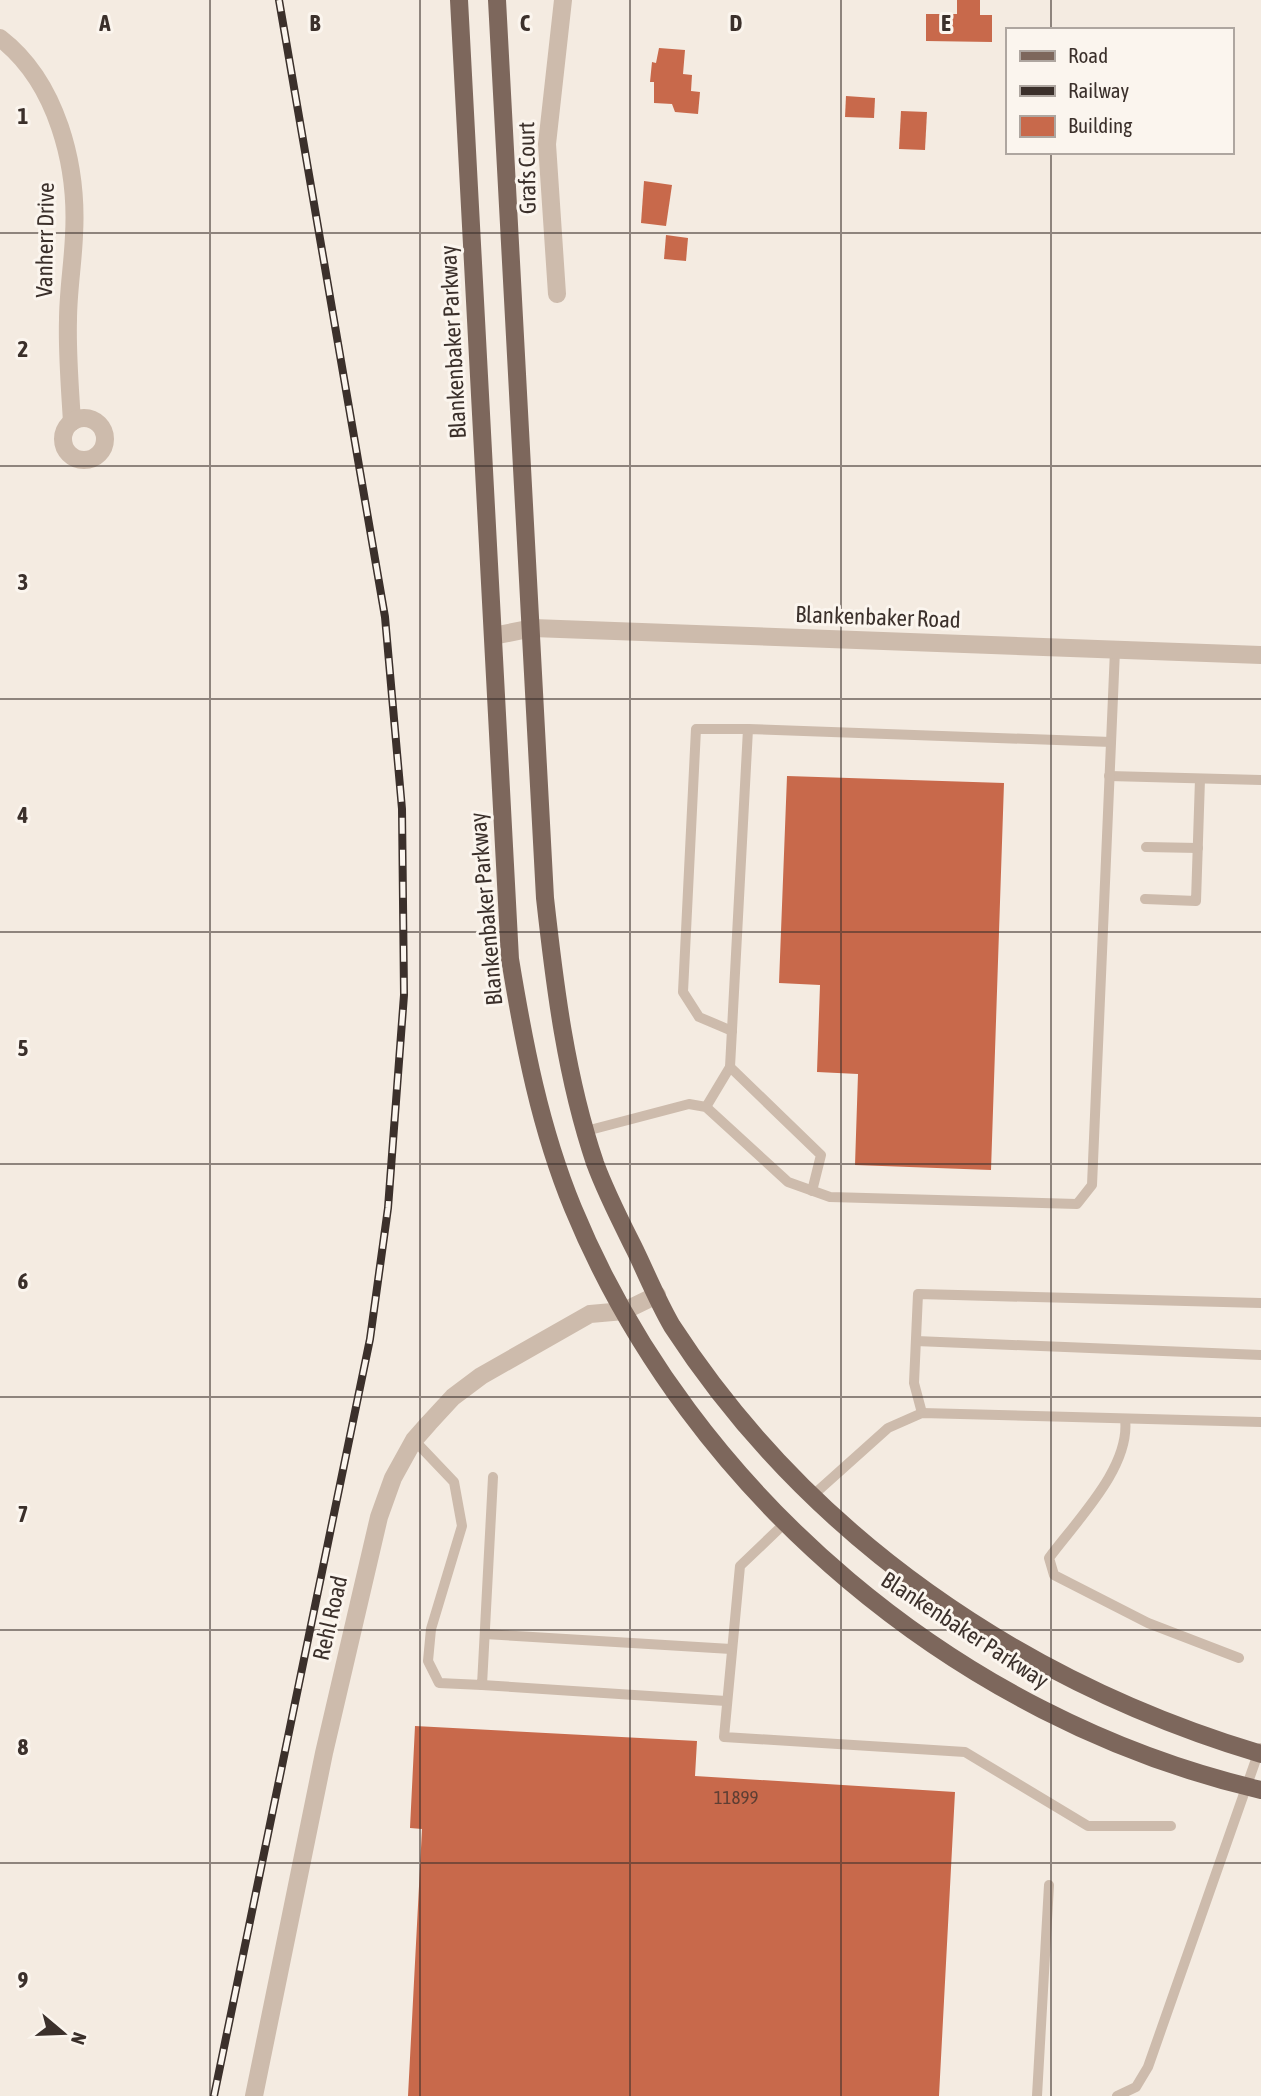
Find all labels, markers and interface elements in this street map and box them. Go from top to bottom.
text: A [98,10,111,36]
text: B [310,10,321,36]
text: C [520,10,531,36]
text: D [730,10,743,36]
text: E [941,10,951,36]
legend [1006,28,1233,154]
text: Road [1068,43,1108,67]
text: Railway [1068,78,1130,102]
text: 1 [18,103,29,129]
text: Building [1068,113,1132,137]
street label: Grafs Court [513,122,541,214]
street label: Vanherr Drive [31,182,59,298]
street label: Blankenbaker Parkway [435,245,471,439]
text: 2 [18,336,28,362]
text: 3 [18,569,28,595]
street label: Blankenbaker Road [795,601,961,633]
text: 4 [17,802,29,828]
street label: Blankenbaker Parkway [465,811,507,1007]
text: 5 [18,1035,29,1061]
text: 6 [18,1268,29,1294]
text: 7 [18,1501,28,1527]
street label: Blankenbaker Parkway [877,1566,1053,1694]
street label: Rehl Road [308,1573,352,1663]
text: 8 [18,1734,29,1760]
house number: 11899 [714,1786,758,1808]
text: 9 [18,1967,29,1993]
north arrow [28,1998,98,2068]
text: N [67,2030,91,2047]

